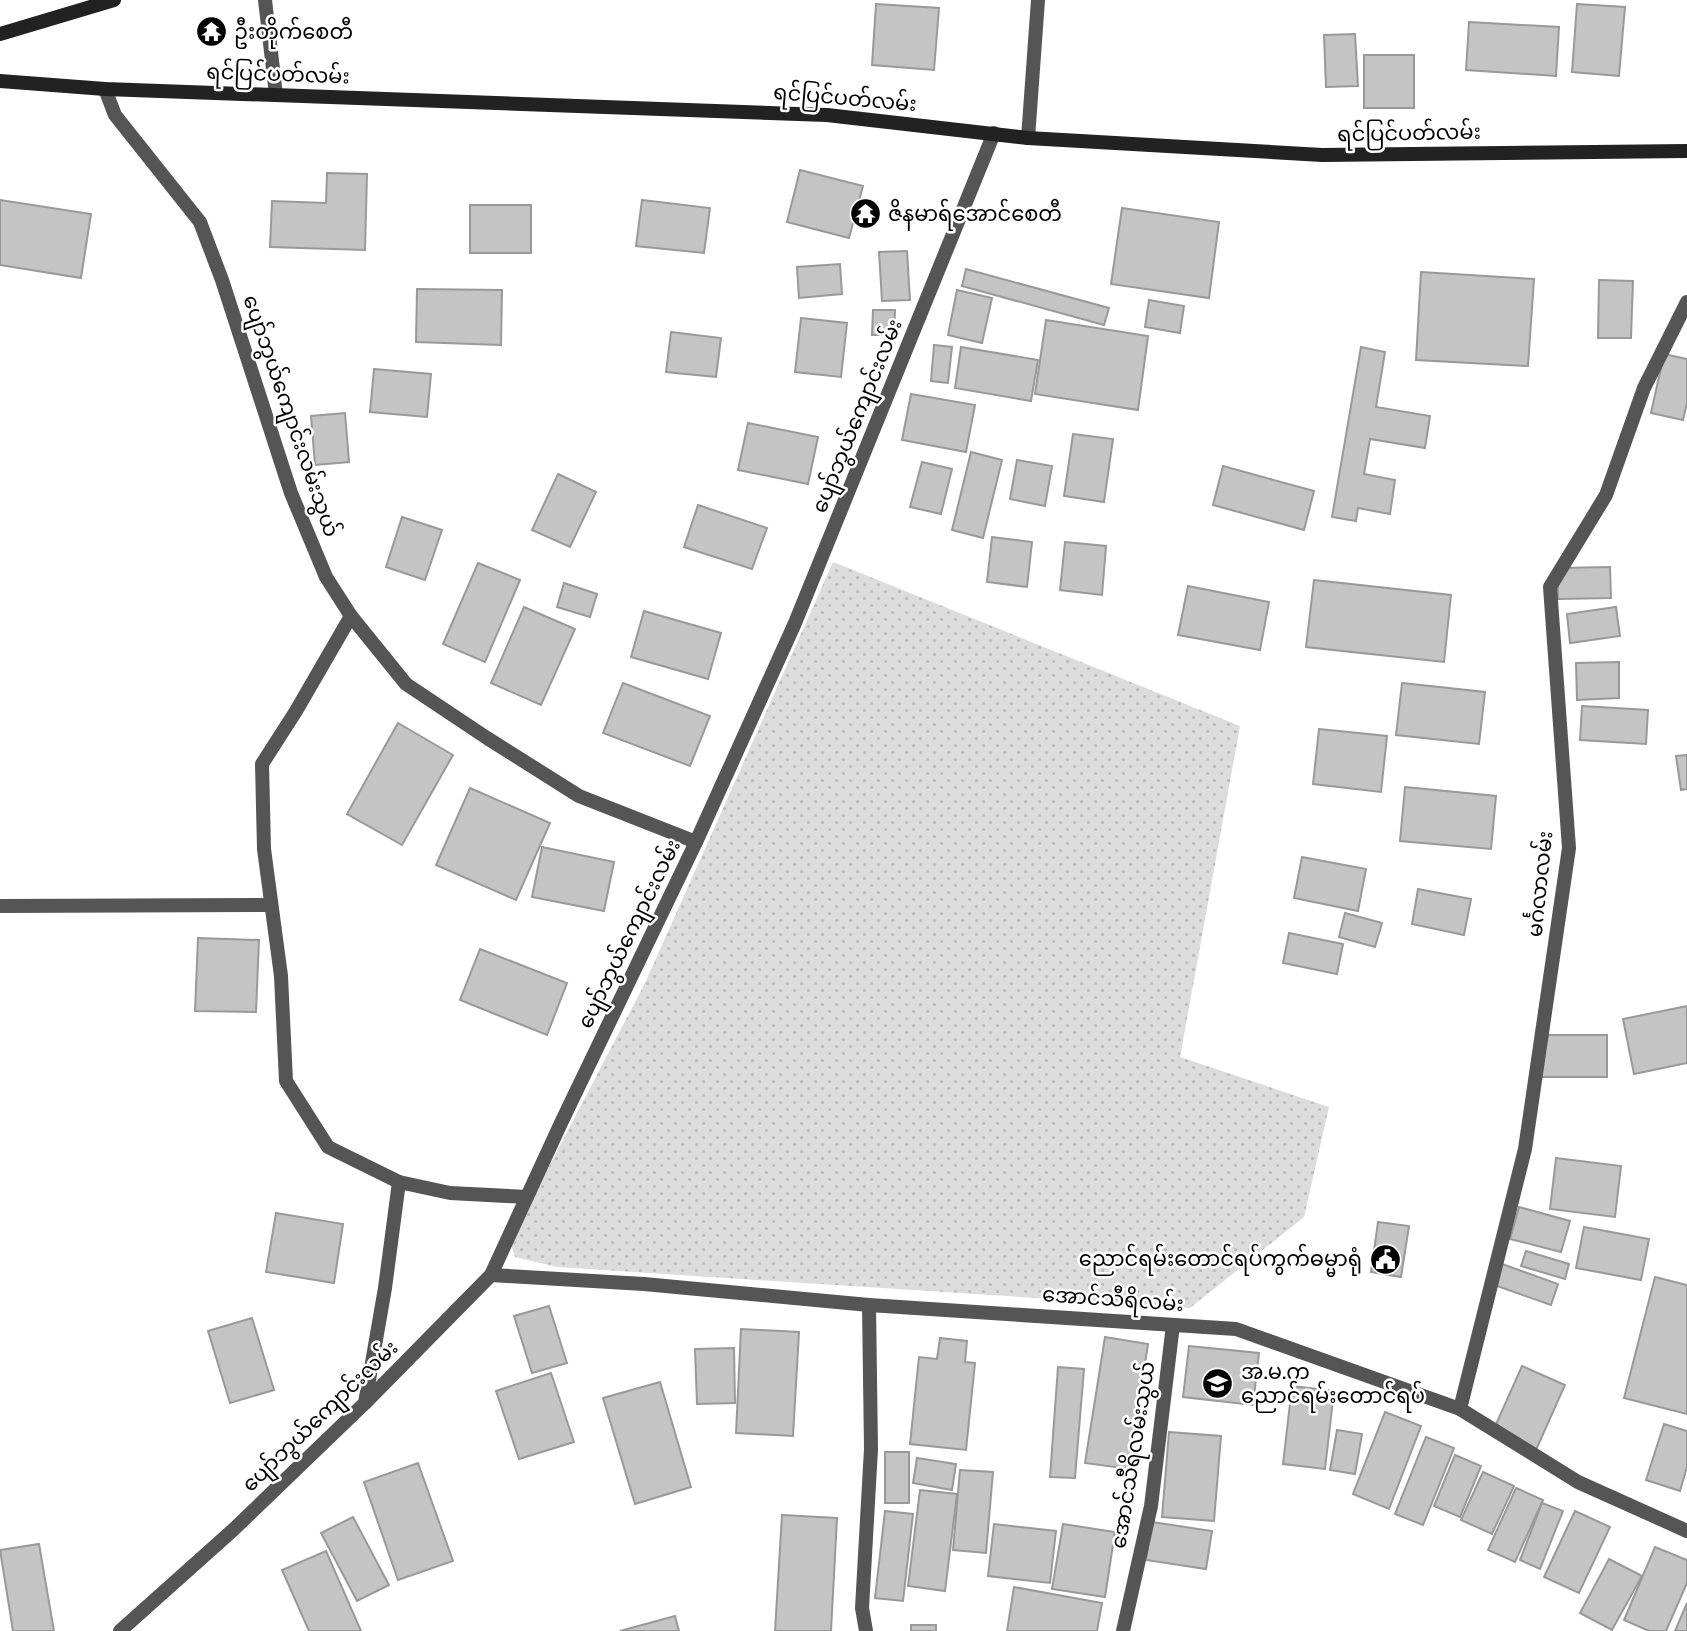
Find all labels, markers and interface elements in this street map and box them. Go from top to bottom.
temple icon: ဦးတိုက်စေတီ [194,15,228,49]
place label: ဦးတိုက်စေတီ [234,16,353,49]
street label: ရင်ပြင်ပတ်လမ်း [206,56,350,93]
street label: ရင်ပြင်ပတ်လမ်း [772,76,918,121]
street label: ရင်ပြင်ပတ်လမ်း [1337,116,1481,151]
temple icon: ဇိနမာရ်အောင်စေတီ [848,197,882,231]
place label: ဇိနမာရ်အောင်စေတီ [888,198,1062,231]
street label: ပျော်ဘွယ်ကျောင်းလမ်းသွယ် [233,291,348,542]
street label: ပျော်ဘွယ်ကျောင်းလမ်း [803,314,912,519]
street label: မင်္ဂလာလမ်း [1519,829,1558,938]
street label: ပျော်ဘွယ်ကျောင်းလမ်း [569,834,691,1035]
public building icon: ညောင်ရမ်းတောင်ရပ်ကွက်ဓမ္မာရုံ [1368,1242,1402,1276]
place label: ညောင်ရမ်းတောင်ရပ်ကွက်ဓမ္မာရုံ [1079,1243,1362,1277]
street label: အောင်သီရိလမ်း [1041,1278,1185,1321]
street label: ပျော်ဘွယ်ကျောင်းလမ်း [234,1333,407,1501]
street label: အောင်သီရိလမ်းသွယ် [1102,1359,1165,1551]
place label: အ.မ.က ညောင်ရမ်းတောင်ရပ် [1241,1359,1425,1413]
school or university icon: အ.မ.က ညောင်ရမ်းတောင်ရပ် [1201,1367,1235,1401]

